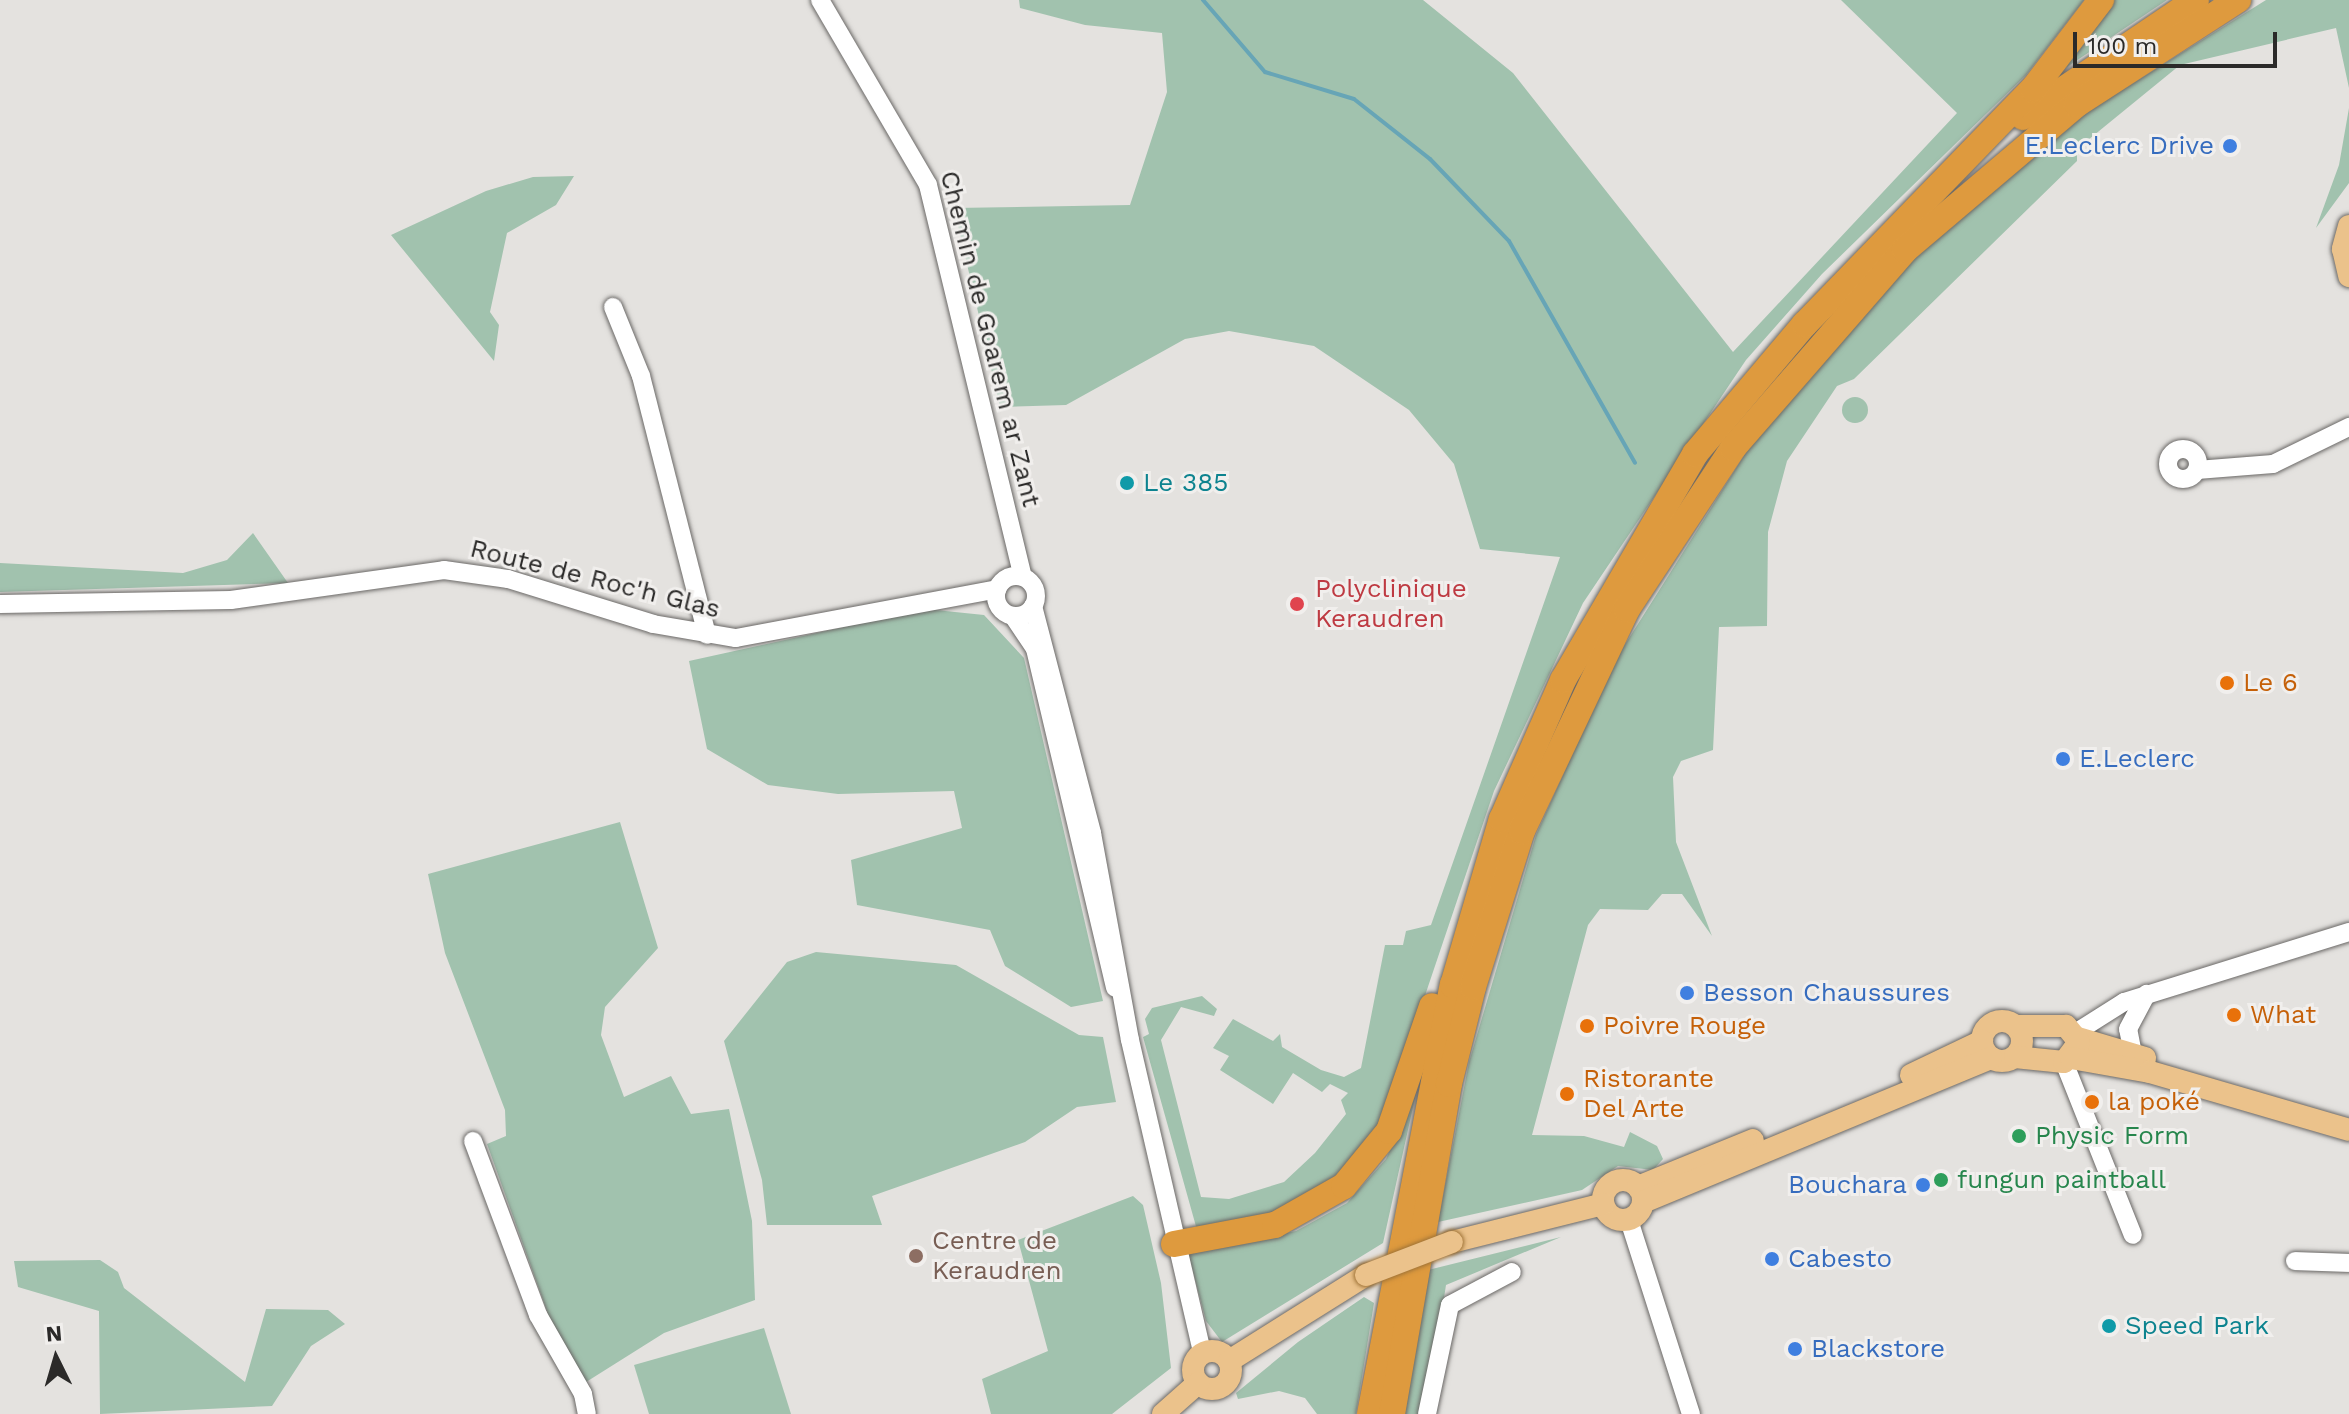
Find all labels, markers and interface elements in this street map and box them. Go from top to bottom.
scale bar [2077,16,2281,66]
text: 100 m [2087,32,2157,60]
place label: E.Leclerc Drive [2025,130,2214,162]
marker: E.Leclerc Drive [2221,137,2239,155]
street label: Chemin de Goarem ar Zant [933,167,1047,511]
place label: Le 385 [1143,467,1228,499]
marker: Le 385 [1118,474,1136,492]
street label: Route de Roc'h Glas [467,533,723,625]
place label: Polyclinique Keraudren [1315,573,1467,634]
marker: Polyclinique Keraudren [1286,593,1308,615]
place label: Le 6 [2243,667,2298,699]
marker: Le 6 [2218,674,2236,692]
place label: E.Leclerc [2079,743,2195,775]
marker: E.Leclerc [2054,750,2072,768]
place label: Besson Chaussures [1703,977,1950,1009]
marker: Besson Chaussures [1678,984,1696,1002]
place label: What [2250,999,2316,1031]
marker: What [2225,1006,2243,1024]
place label: Poivre Rouge [1603,1010,1766,1042]
marker: Poivre Rouge [1578,1017,1596,1035]
place label: Ristorante Del Arte [1583,1063,1714,1124]
marker: Ristorante Del Arte [1558,1085,1576,1103]
place label: la poké [2108,1086,2201,1118]
marker: la poké [2083,1093,2101,1111]
place label: Physic Form [2035,1120,2189,1152]
marker: Physic Form [2010,1127,2028,1145]
place label: fungun paintball [1957,1164,2166,1196]
place label: Bouchara [1788,1169,1907,1201]
marker: fungun paintball [1932,1171,1950,1189]
marker: Bouchara [1914,1176,1932,1194]
place label: Centre de Keraudren [932,1225,1062,1286]
place label: Cabesto [1788,1243,1892,1275]
marker: Centre de Keraudren [907,1247,925,1265]
marker: Cabesto [1763,1250,1781,1268]
place label: Speed Park [2125,1310,2269,1342]
marker: Speed Park [2100,1317,2118,1335]
north arrow [16,1318,96,1398]
text: N [45,1320,63,1347]
place label: Blackstore [1811,1333,1945,1365]
marker: Blackstore [1786,1340,1804,1358]

